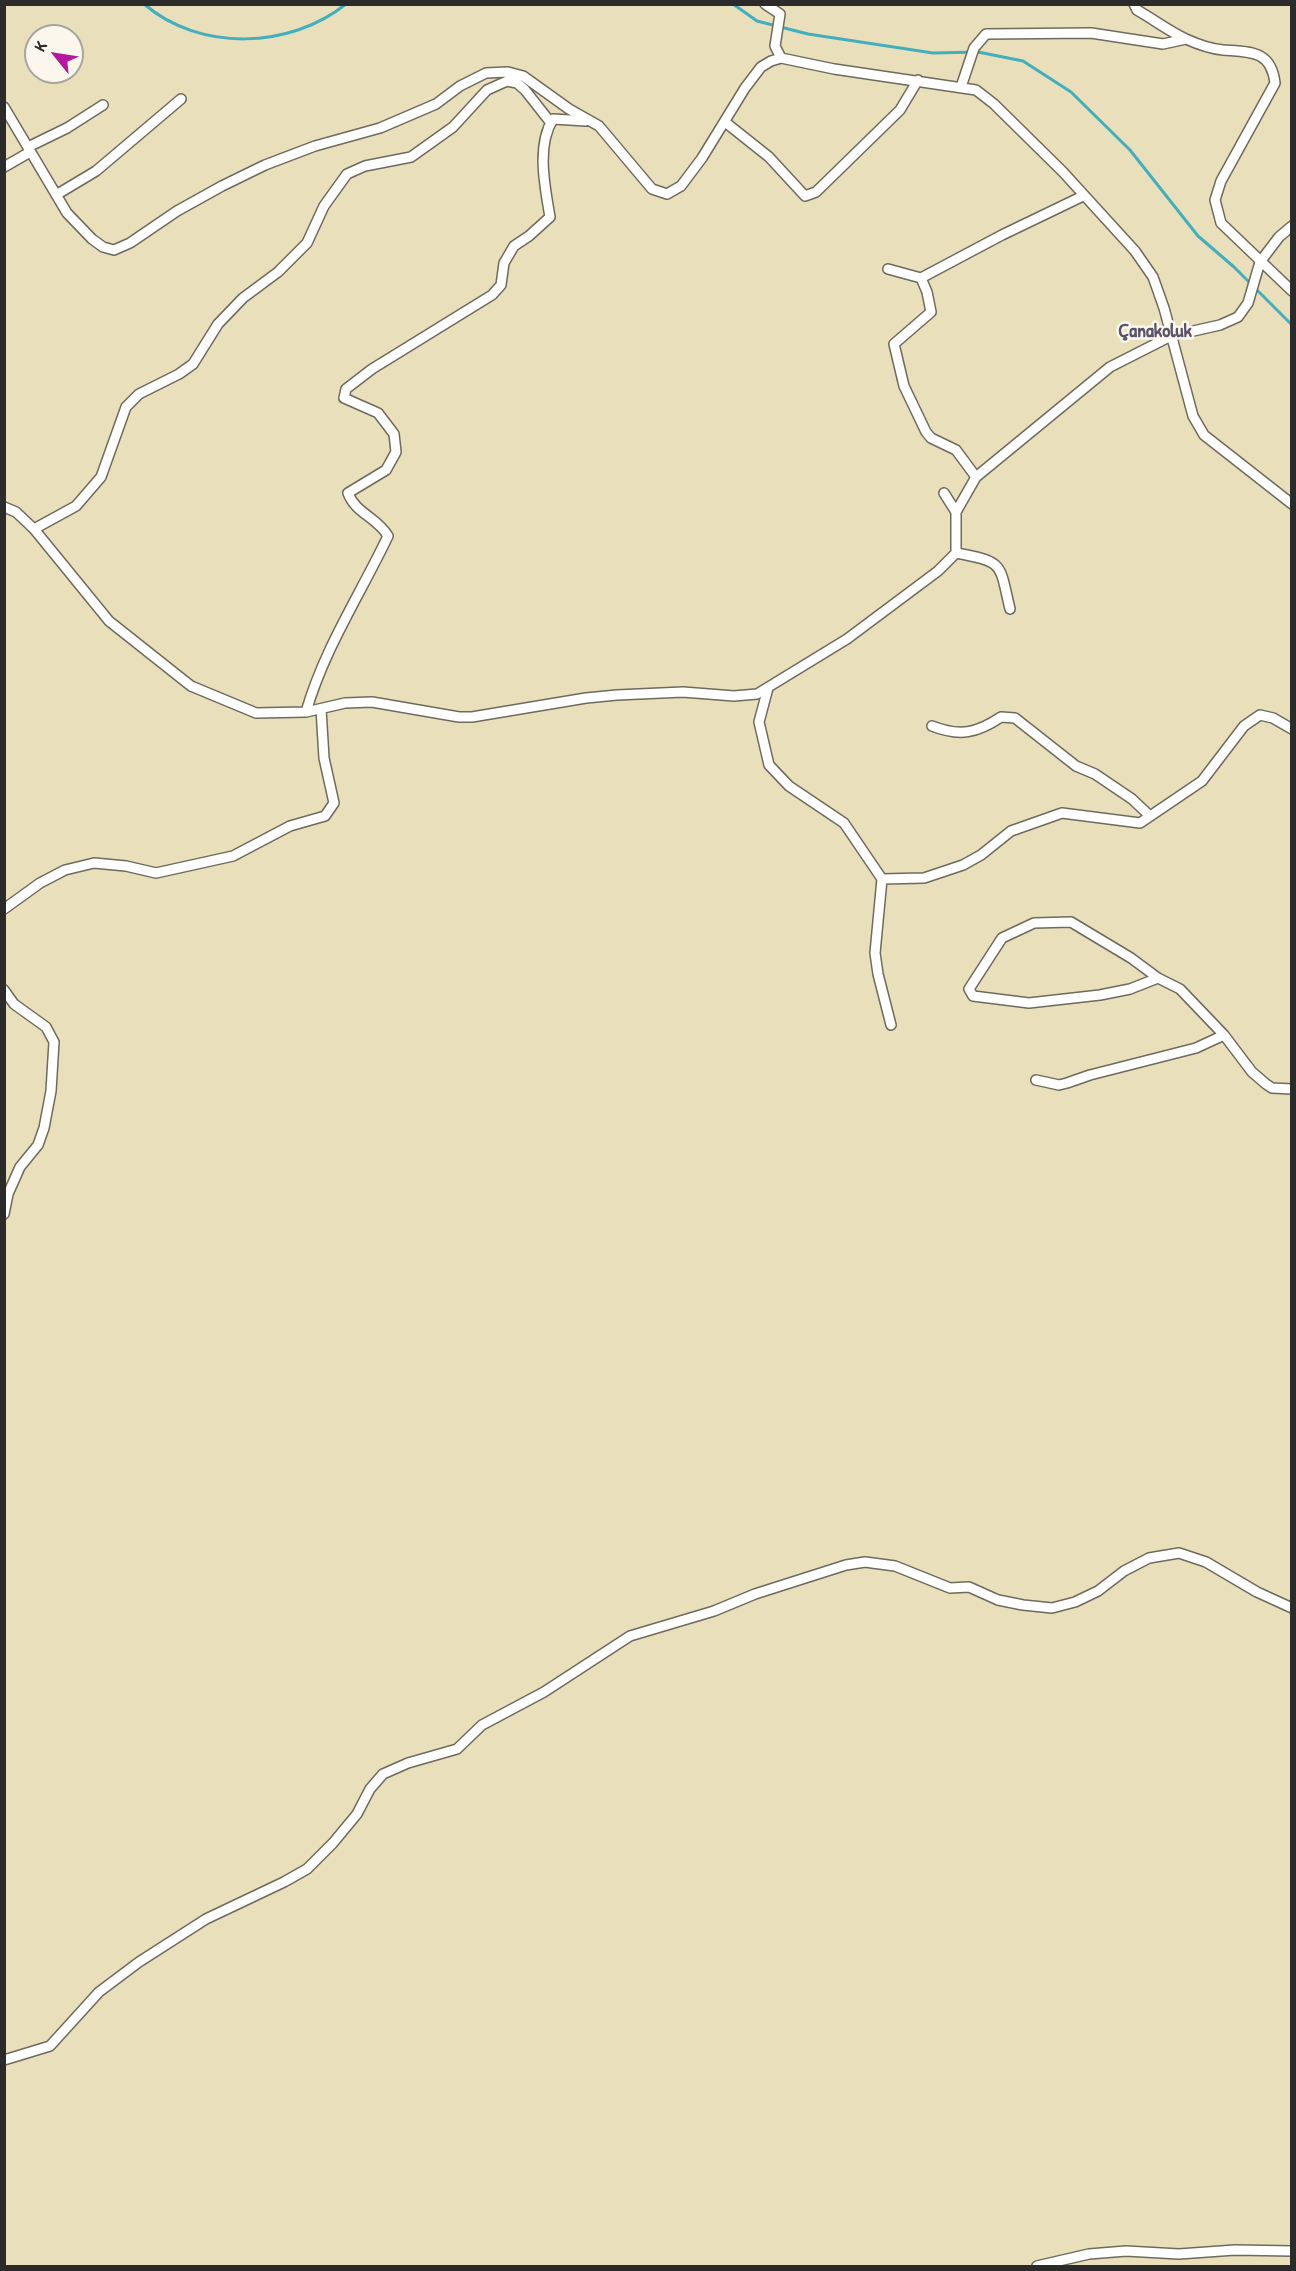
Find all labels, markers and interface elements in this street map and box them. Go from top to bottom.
north arrow [24,24,84,84]
text: K [29,37,52,55]
district label: Çanakoluk [1118,320,1192,344]

